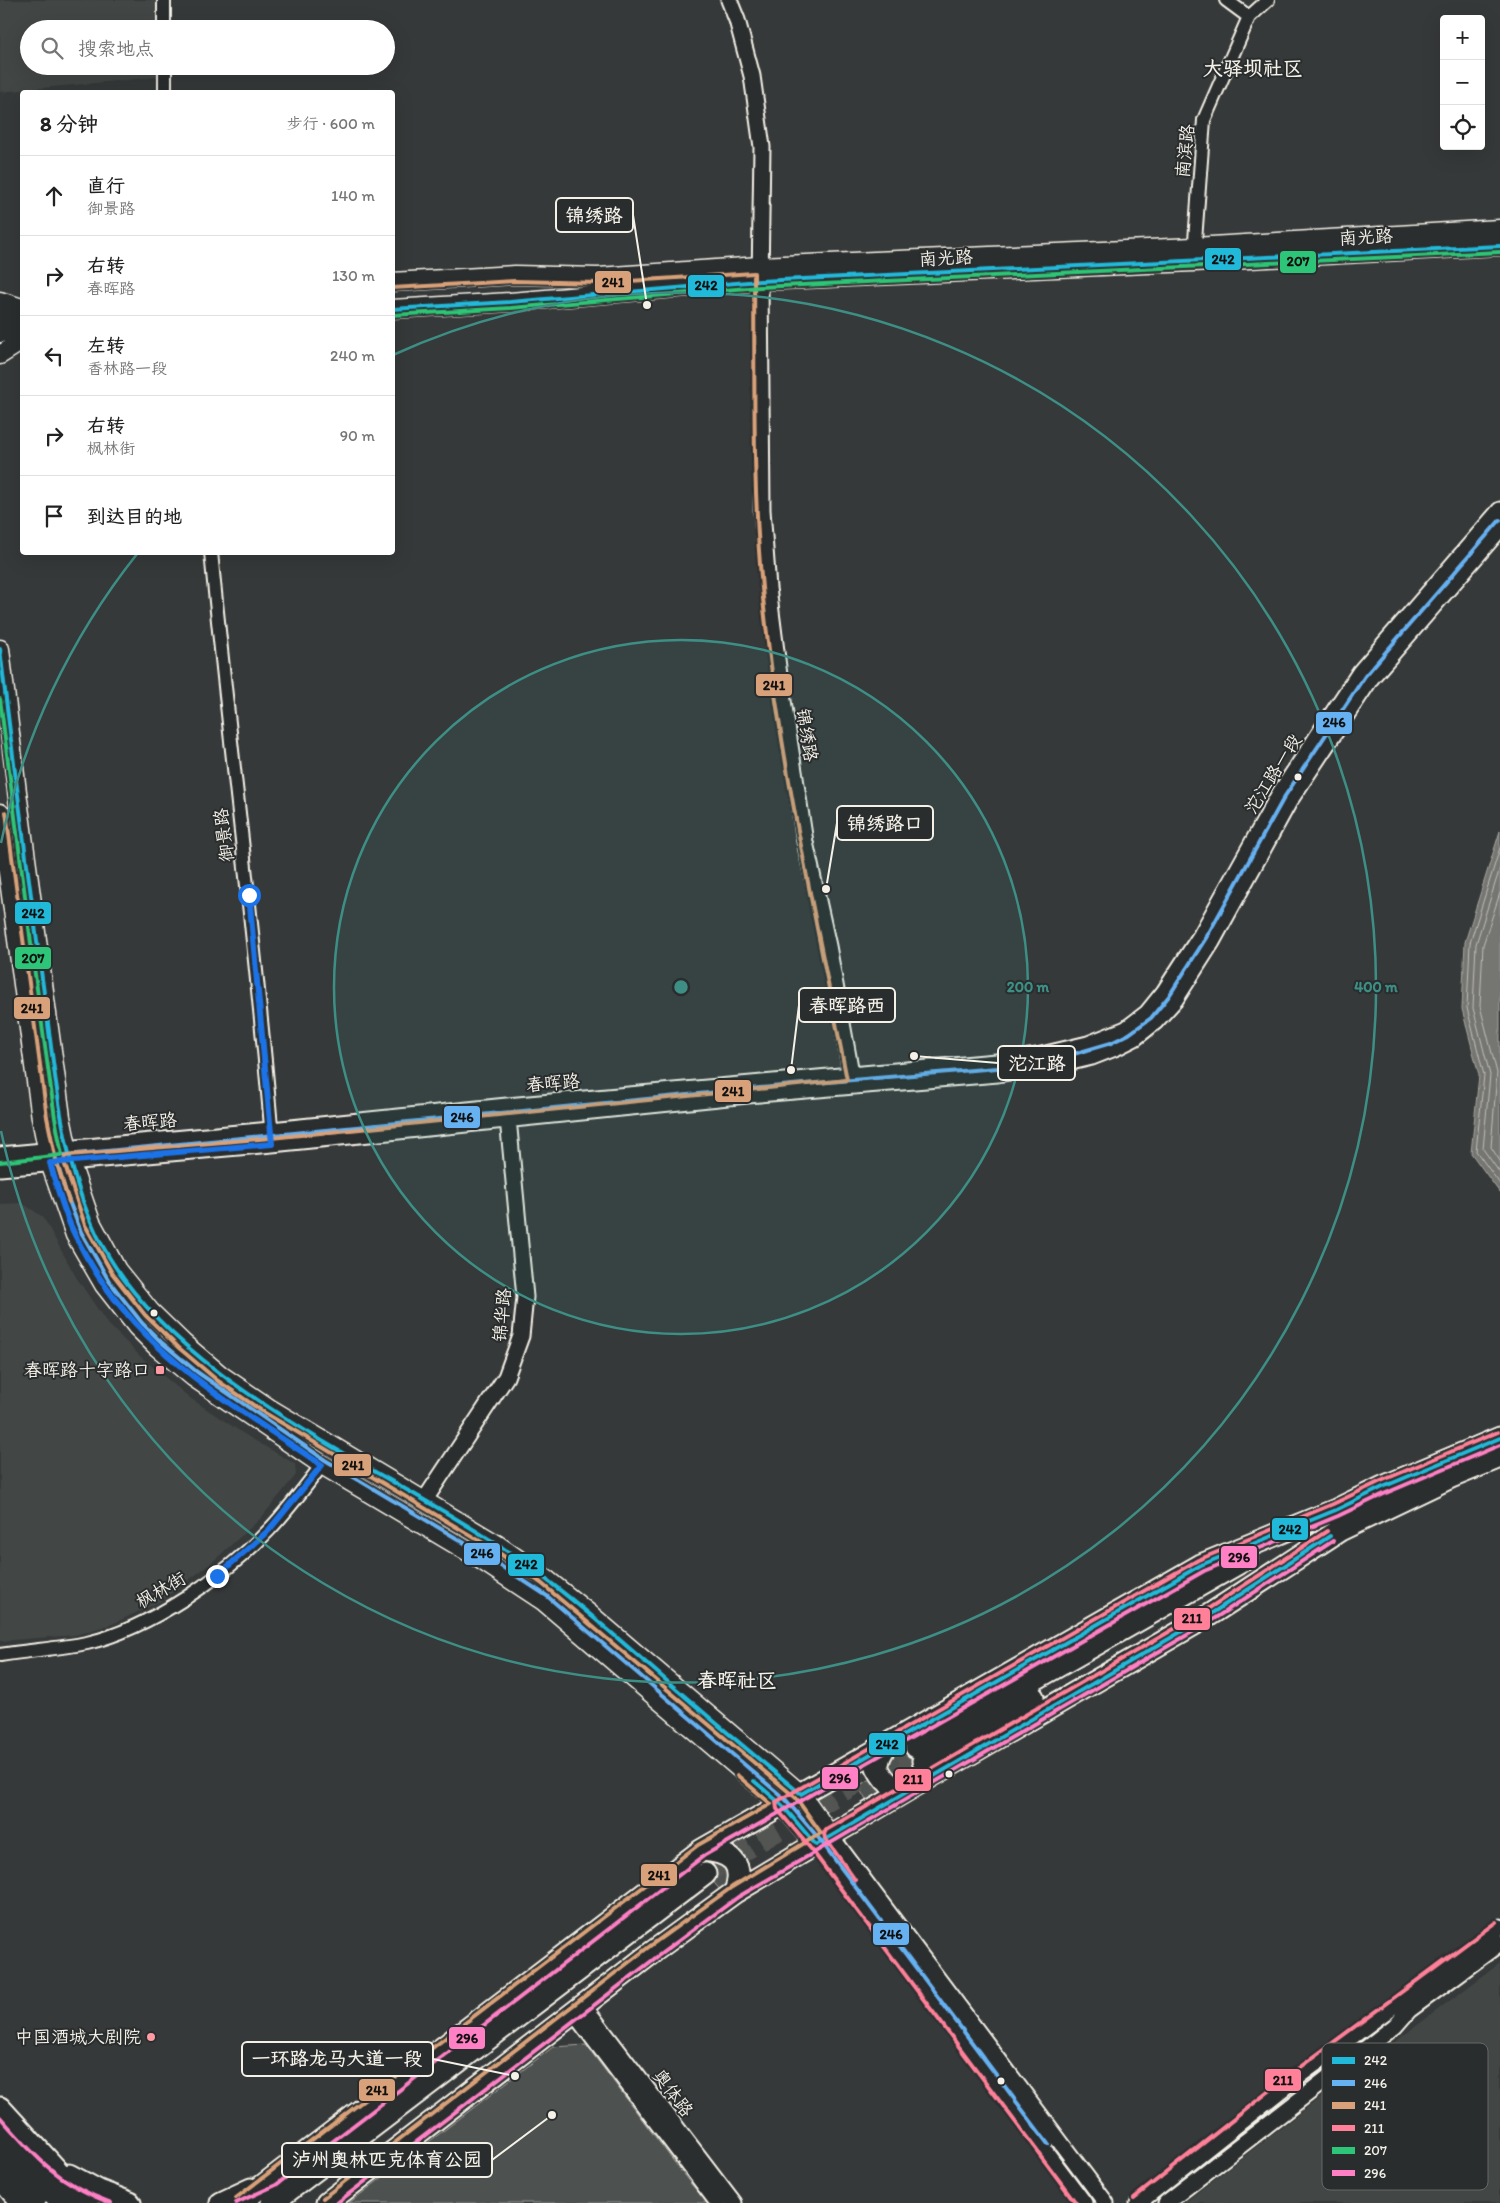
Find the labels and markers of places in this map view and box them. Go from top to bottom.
callout: 锦绣路 [556,198,633,232]
unlabelled marker [1293,772,1303,782]
callout: 锦绣路口 [837,806,933,840]
centre of rings [672,978,690,996]
callout: 春晖路西 [799,988,895,1022]
callout: 沱江路 [998,1046,1075,1080]
unlabelled marker [149,1308,159,1318]
place label: 春晖路十字路口 [24,1359,150,1381]
marker: 春晖路十字路口 [154,1364,166,1376]
unlabelled marker [944,1769,954,1779]
place label: 中国酒城大剧院 [15,2026,141,2048]
marker: 中国酒城大剧院 [145,2031,157,2043]
callout: 一环路龙马大道一段 [242,2042,433,2076]
unlabelled marker [996,2076,1006,2086]
callout: 泸州奥林匹克体育公园 [282,2143,492,2177]

